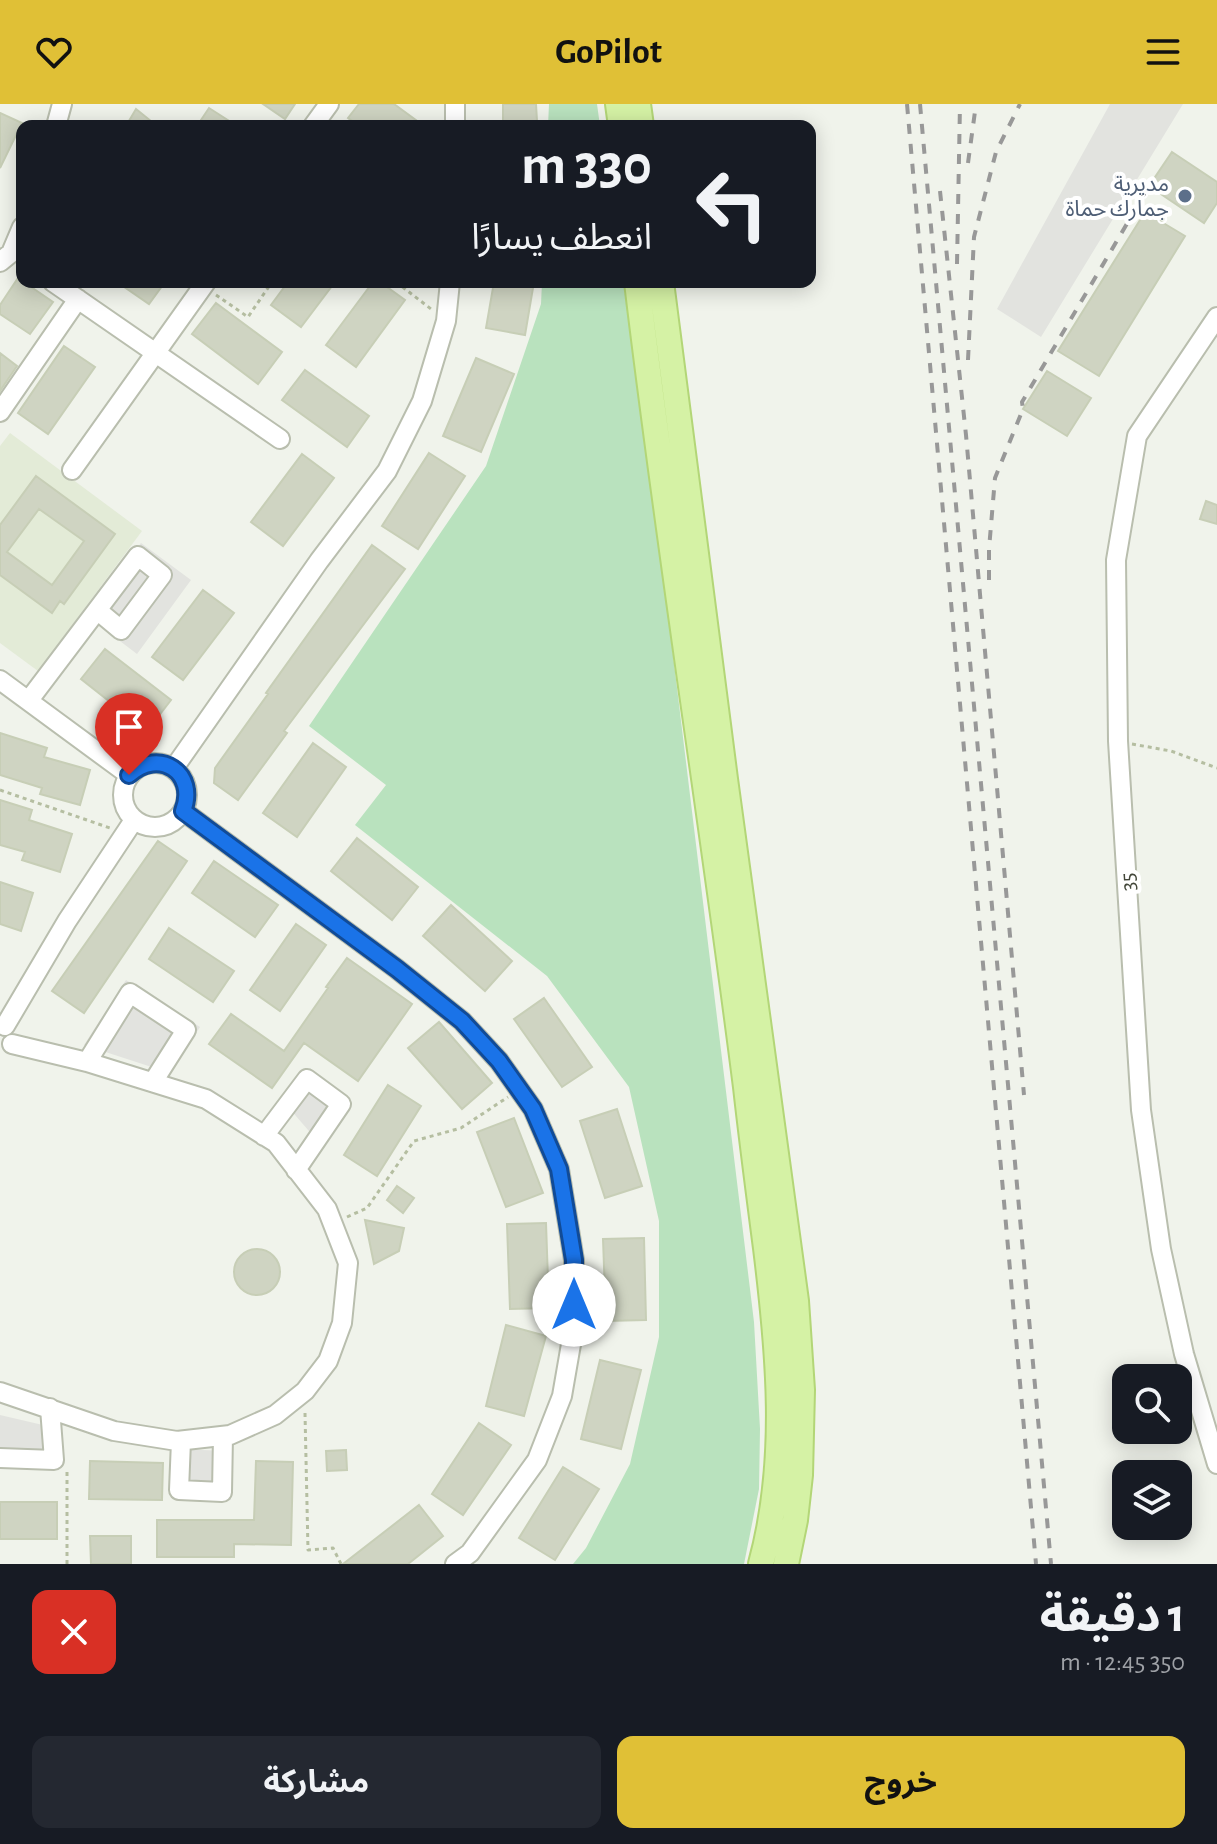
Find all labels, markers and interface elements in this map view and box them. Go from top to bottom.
icon: heart [32,30,76,74]
icon: menu [1141,30,1185,74]
text: GoPilot [555,34,662,70]
text: 330 m [521,138,652,194]
icon: left [680,152,784,256]
place label: مديرية جمارك حماة [1065,173,1169,222]
marker: مديرية جمارك حماة [1176,187,1194,205]
text: انعطف يسارًا [471,220,652,256]
pin [95,693,163,775]
icon: arrive [107,705,151,749]
street label: 35 [1116,872,1140,892]
position arrow [532,1263,616,1347]
map controls [1112,1364,1192,1540]
button: search [1112,1364,1192,1444]
button: layers [1112,1460,1192,1540]
button: close [32,1590,116,1674]
text: 1 دقيقة [1040,1593,1185,1641]
text: 350 m · 12:45 [1060,1649,1185,1675]
button: مشاركة [32,1736,601,1828]
button: خروج [617,1736,1185,1828]

